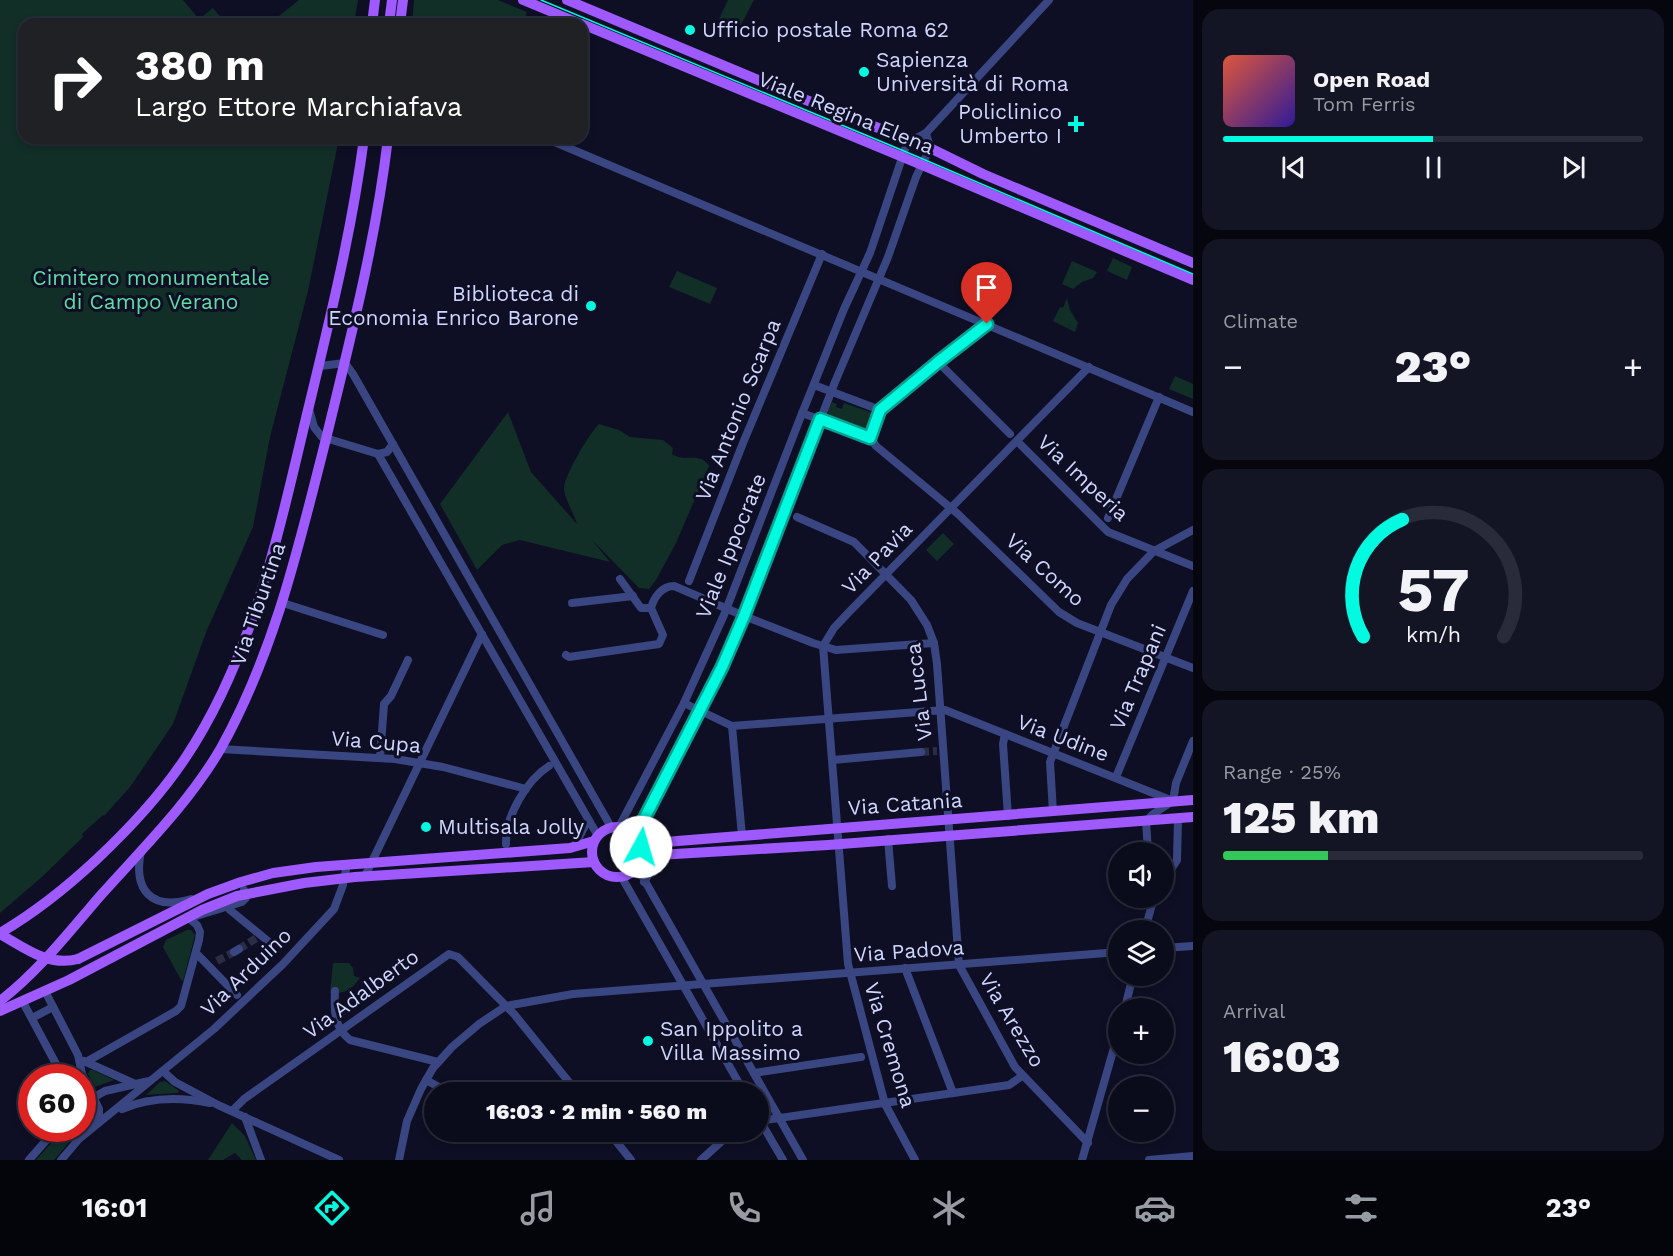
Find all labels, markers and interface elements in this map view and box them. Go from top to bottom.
place label: Ufficio postale Roma 62 [702,17,949,42]
marker: Ufficio postale Roma 62 [683,23,697,37]
text: 380 m [135,41,265,90]
icon: right [36,42,114,120]
place label: Sapienza Università di Roma [876,47,1069,96]
marker: Sapienza Università di Roma [857,65,871,79]
street label: Viale Regina Elena [755,66,938,159]
text: Open Road [1313,67,1430,92]
text: Largo Ettore Marchiafava [135,91,462,123]
text: Tom Ferris [1313,92,1416,116]
place label: Policlinico Umberto I [958,99,1062,148]
marker: Policlinico Umberto I [1067,115,1085,133]
icon: previous [1277,151,1310,184]
icon: pause [1417,151,1450,184]
icon: next [1557,151,1590,184]
pin [961,262,1012,324]
park label: Cimitero monumentale di Campo Verano [32,265,270,314]
icon: arrive [970,271,1003,304]
place label: Biblioteca di Economia Enrico Barone [328,281,579,330]
marker: Biblioteca di Economia Enrico Barone [584,299,598,313]
text: Climate [1223,309,1298,333]
street label: Via Antonio Scarpa [690,315,786,504]
text: 23° [1395,340,1471,393]
text: − [1223,347,1243,386]
text: + [1623,347,1643,386]
street label: Via Imperia [1033,429,1134,526]
street label: Viale Ippocrate [690,470,771,622]
street label: Via Pavia [836,516,917,599]
street label: Via Como [1001,528,1090,612]
street label: Via Tiburtina [225,539,290,669]
text: 57 [1397,553,1469,626]
street label: Via Trapani [1104,620,1171,733]
text: km/h [1405,622,1461,647]
street label: Via Lucca [900,642,937,742]
street label: Via Udine [1014,709,1113,766]
street label: Via Cupa [330,725,422,758]
text: Range · 25% [1223,760,1341,784]
street label: Via Catania [847,787,963,820]
text: 125 km [1223,791,1379,844]
place label: Multisala Jolly [438,814,584,839]
position arrow [609,815,673,879]
marker: Multisala Jolly [419,820,433,834]
map controls [1108,842,1174,1142]
button: sound [1108,842,1174,908]
button: layers [1108,920,1174,986]
street label: Via Arduino [195,922,296,1021]
street label: Via Padova [853,934,965,967]
street label: Via Adalberto [298,943,423,1044]
street label: Via Arezzo [974,968,1050,1072]
street label: Via Cremona [860,979,921,1111]
button: + [1108,998,1174,1064]
text: Arrival [1223,999,1285,1023]
place label: San Ippolito a Villa Massimo [660,1016,803,1065]
text: 16:03 [1223,1030,1341,1083]
marker: San Ippolito a Villa Massimo [641,1034,655,1048]
speed limit sign: 60 [18,1064,96,1142]
button: − [1108,1076,1174,1142]
text: 16:03 · 2 min · 560 m [486,1099,707,1124]
icon: directions [311,1187,353,1229]
icon: music [517,1187,559,1229]
icon: phone [723,1187,765,1229]
icon: climate [928,1187,970,1229]
icon: car [1134,1187,1176,1229]
icon: filters [1340,1187,1382,1229]
text: 16:01 [82,1192,147,1224]
text: 23° [1546,1192,1591,1224]

